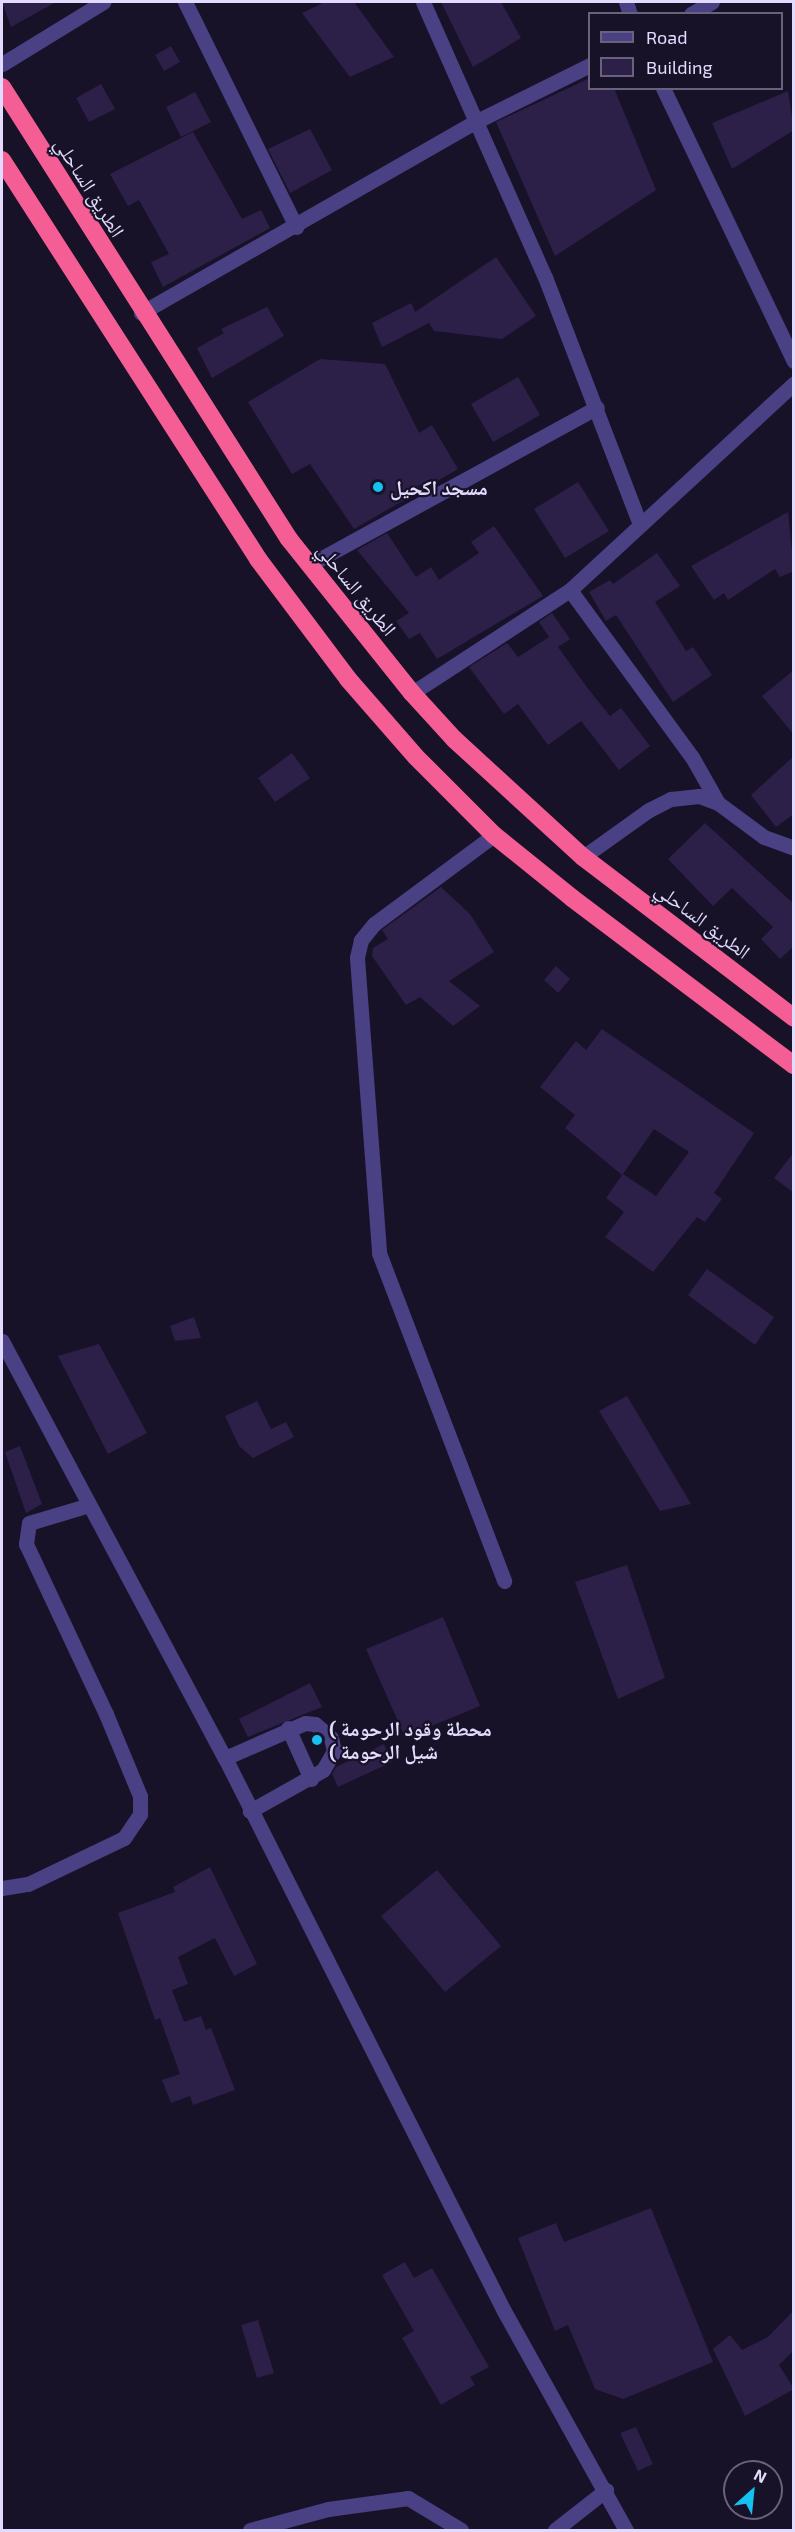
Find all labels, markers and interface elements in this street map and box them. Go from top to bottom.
legend [588,12,783,90]
text: Road [646,26,687,48]
text: Building [646,56,713,78]
street label: الطريق الساحلي [50,133,130,241]
place label: مسجد اكحيل [390,475,488,499]
marker: مسجد اكحيل [371,480,385,494]
street label: الطريق الساحلي [312,538,402,640]
street label: الطريق الساحلي [651,877,755,963]
place label: ( محطة وقود الرحومة ( شيل الرحومة [329,1716,492,1763]
marker: ( محطة وقود الرحومة ( شيل الرحومة [310,1733,324,1747]
north arrow [723,2460,783,2520]
text: N [751,2464,770,2486]

